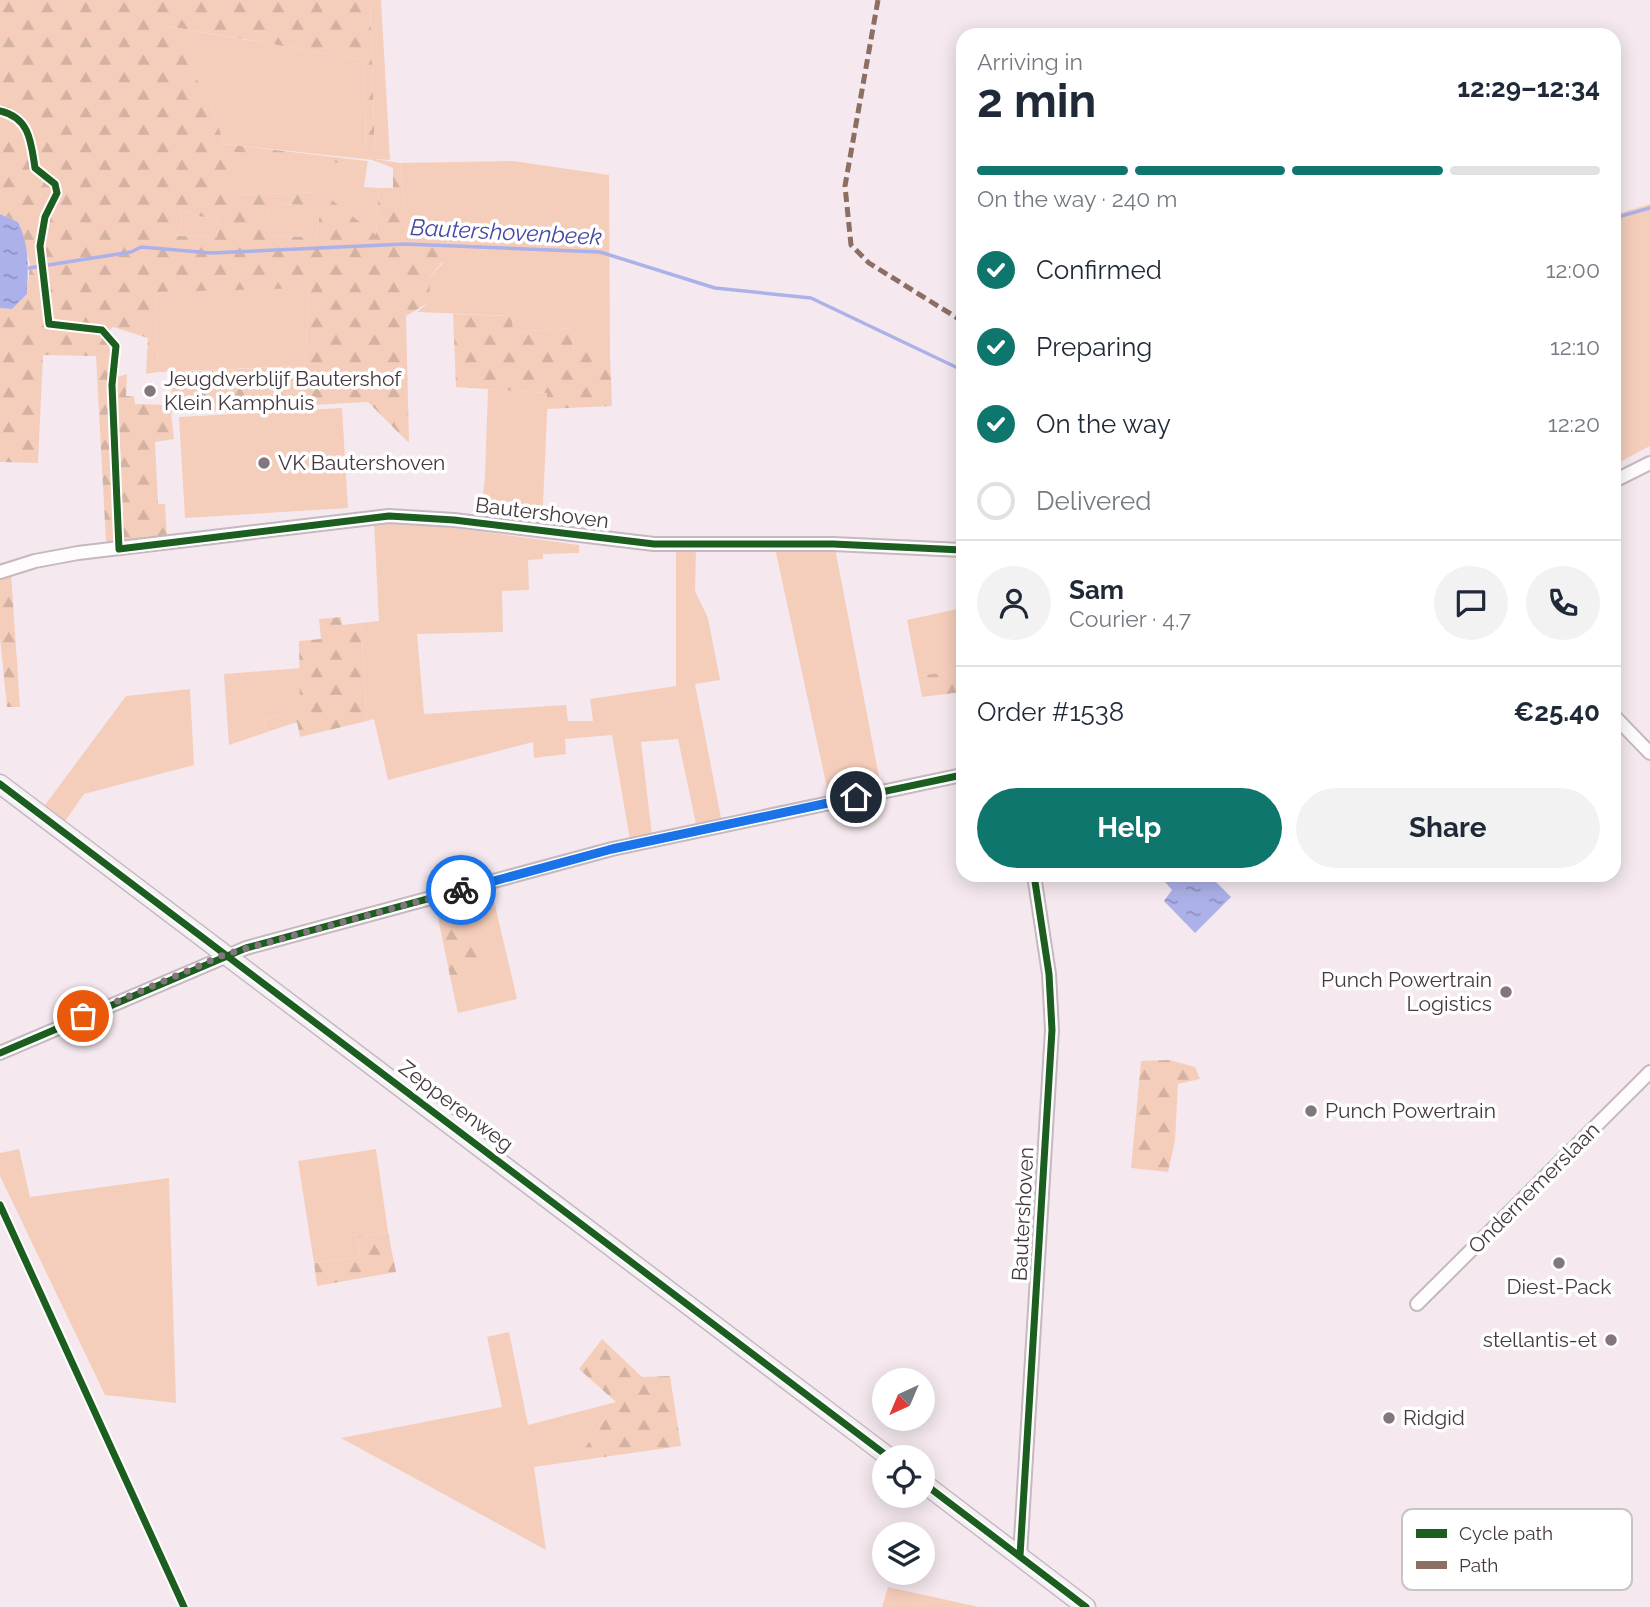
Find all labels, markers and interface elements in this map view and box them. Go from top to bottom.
text: Arriving in [977,48,1083,75]
text: 12:29–12:34 [1457,73,1600,103]
text: 2 min [977,74,1096,128]
text: On the way · 240 m [977,185,1177,212]
water label: Bautershovenbeek [409,213,603,250]
icon: check [977,251,1015,289]
text: Confirmed [1036,255,1162,285]
text: 12:00 [1546,256,1600,283]
icon: check [977,328,1015,366]
text: Preparing [1036,332,1152,362]
text: 12:10 [1550,333,1600,360]
place label: Jeugdverblijf Bautershof Klein Kamphuis [164,366,402,415]
marker: Jeugdverblijf Bautershof Klein Kamphuis [142,383,158,399]
icon: check [977,405,1015,443]
text: On the way [1036,409,1171,439]
text: 12:20 [1548,410,1600,437]
place label: VK Bautershoven [278,450,445,475]
marker: VK Bautershoven [256,455,272,471]
text: Delivered [1036,486,1151,516]
street label: Bautershoven [474,492,610,533]
button: person [977,566,1051,640]
button: chat [1434,566,1508,640]
button: phone [1526,566,1600,640]
text: Sam [1069,575,1124,605]
text: Courier · 4.7 [1069,605,1191,632]
text: Order #1538 [977,697,1124,727]
text: €25.40 [1514,697,1600,727]
pin [826,767,886,827]
icon: home [837,778,875,816]
button: Help [977,788,1282,868]
button: Share [1296,788,1600,868]
courier [426,855,496,925]
icon: bike [442,871,480,909]
place label: Punch Powertrain Logistics [1321,967,1492,1016]
marker: Punch Powertrain Logistics [1498,984,1514,1000]
pin [53,986,113,1046]
icon: bag [64,997,102,1035]
street label: Zepperenweg [394,1054,518,1157]
place label: Punch Powertrain [1325,1098,1496,1123]
marker: Punch Powertrain [1303,1103,1319,1119]
street label: Ondernemerslaan [1463,1117,1604,1258]
street label: Bautershoven [1007,1146,1038,1282]
marker: Diest-Pack [1551,1255,1567,1271]
place label: Diest-Pack [1507,1274,1611,1299]
place label: stellantis-et [1483,1327,1597,1352]
marker: stellantis-et [1603,1332,1619,1348]
north arrow [872,1368,934,1432]
map controls [872,1368,935,1585]
place label: Ridgid [1403,1405,1465,1430]
marker: Ridgid [1381,1410,1397,1426]
button: locate [872,1445,935,1508]
legend [1402,1509,1632,1590]
button: layers [872,1522,935,1585]
text: Cycle path [1459,1522,1553,1544]
text: Path [1459,1554,1498,1576]

